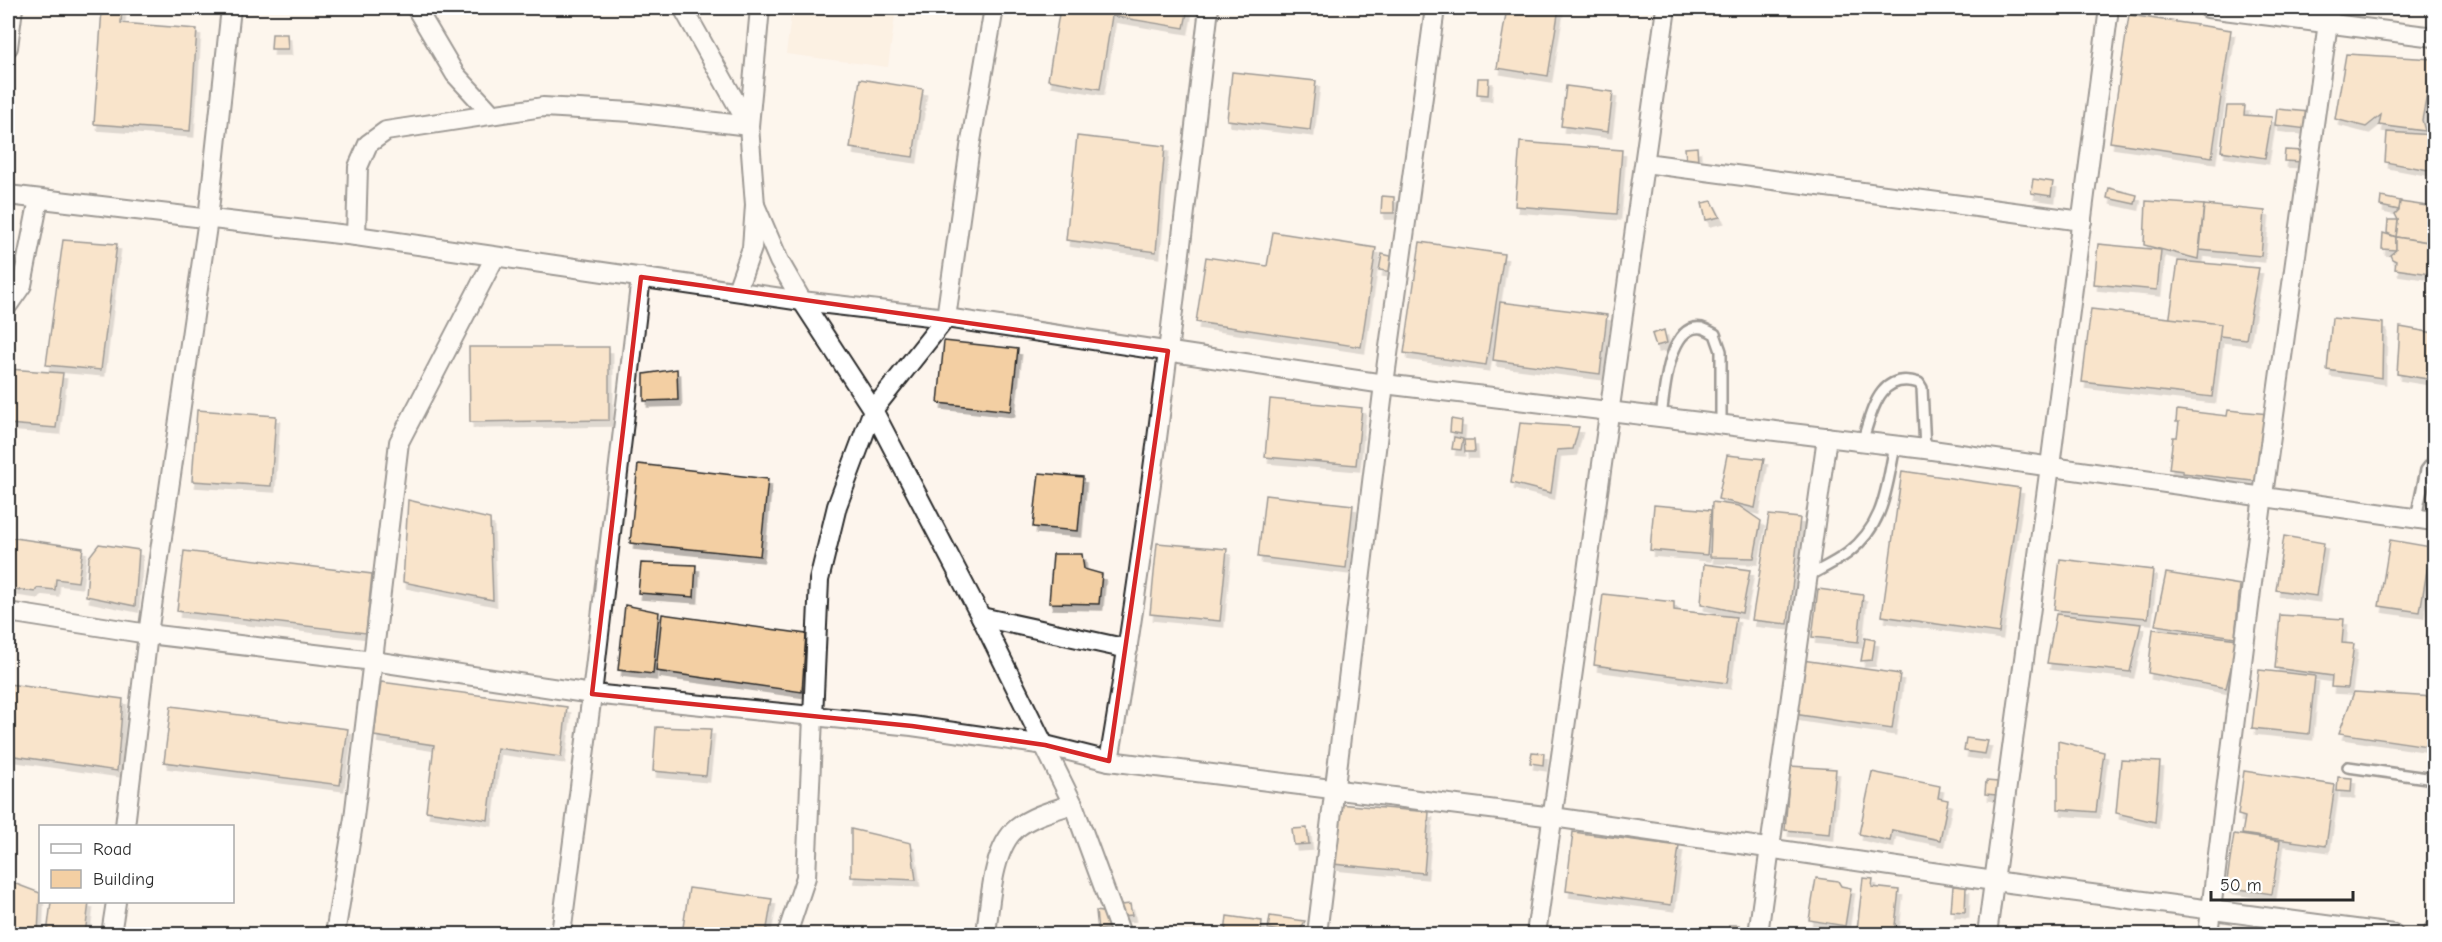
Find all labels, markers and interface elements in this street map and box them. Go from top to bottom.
legend [39,825,234,903]
text: Road [93,839,132,860]
scale bar [2211,864,2354,902]
text: Building [93,869,155,890]
text: 50 m [2220,875,2262,896]

